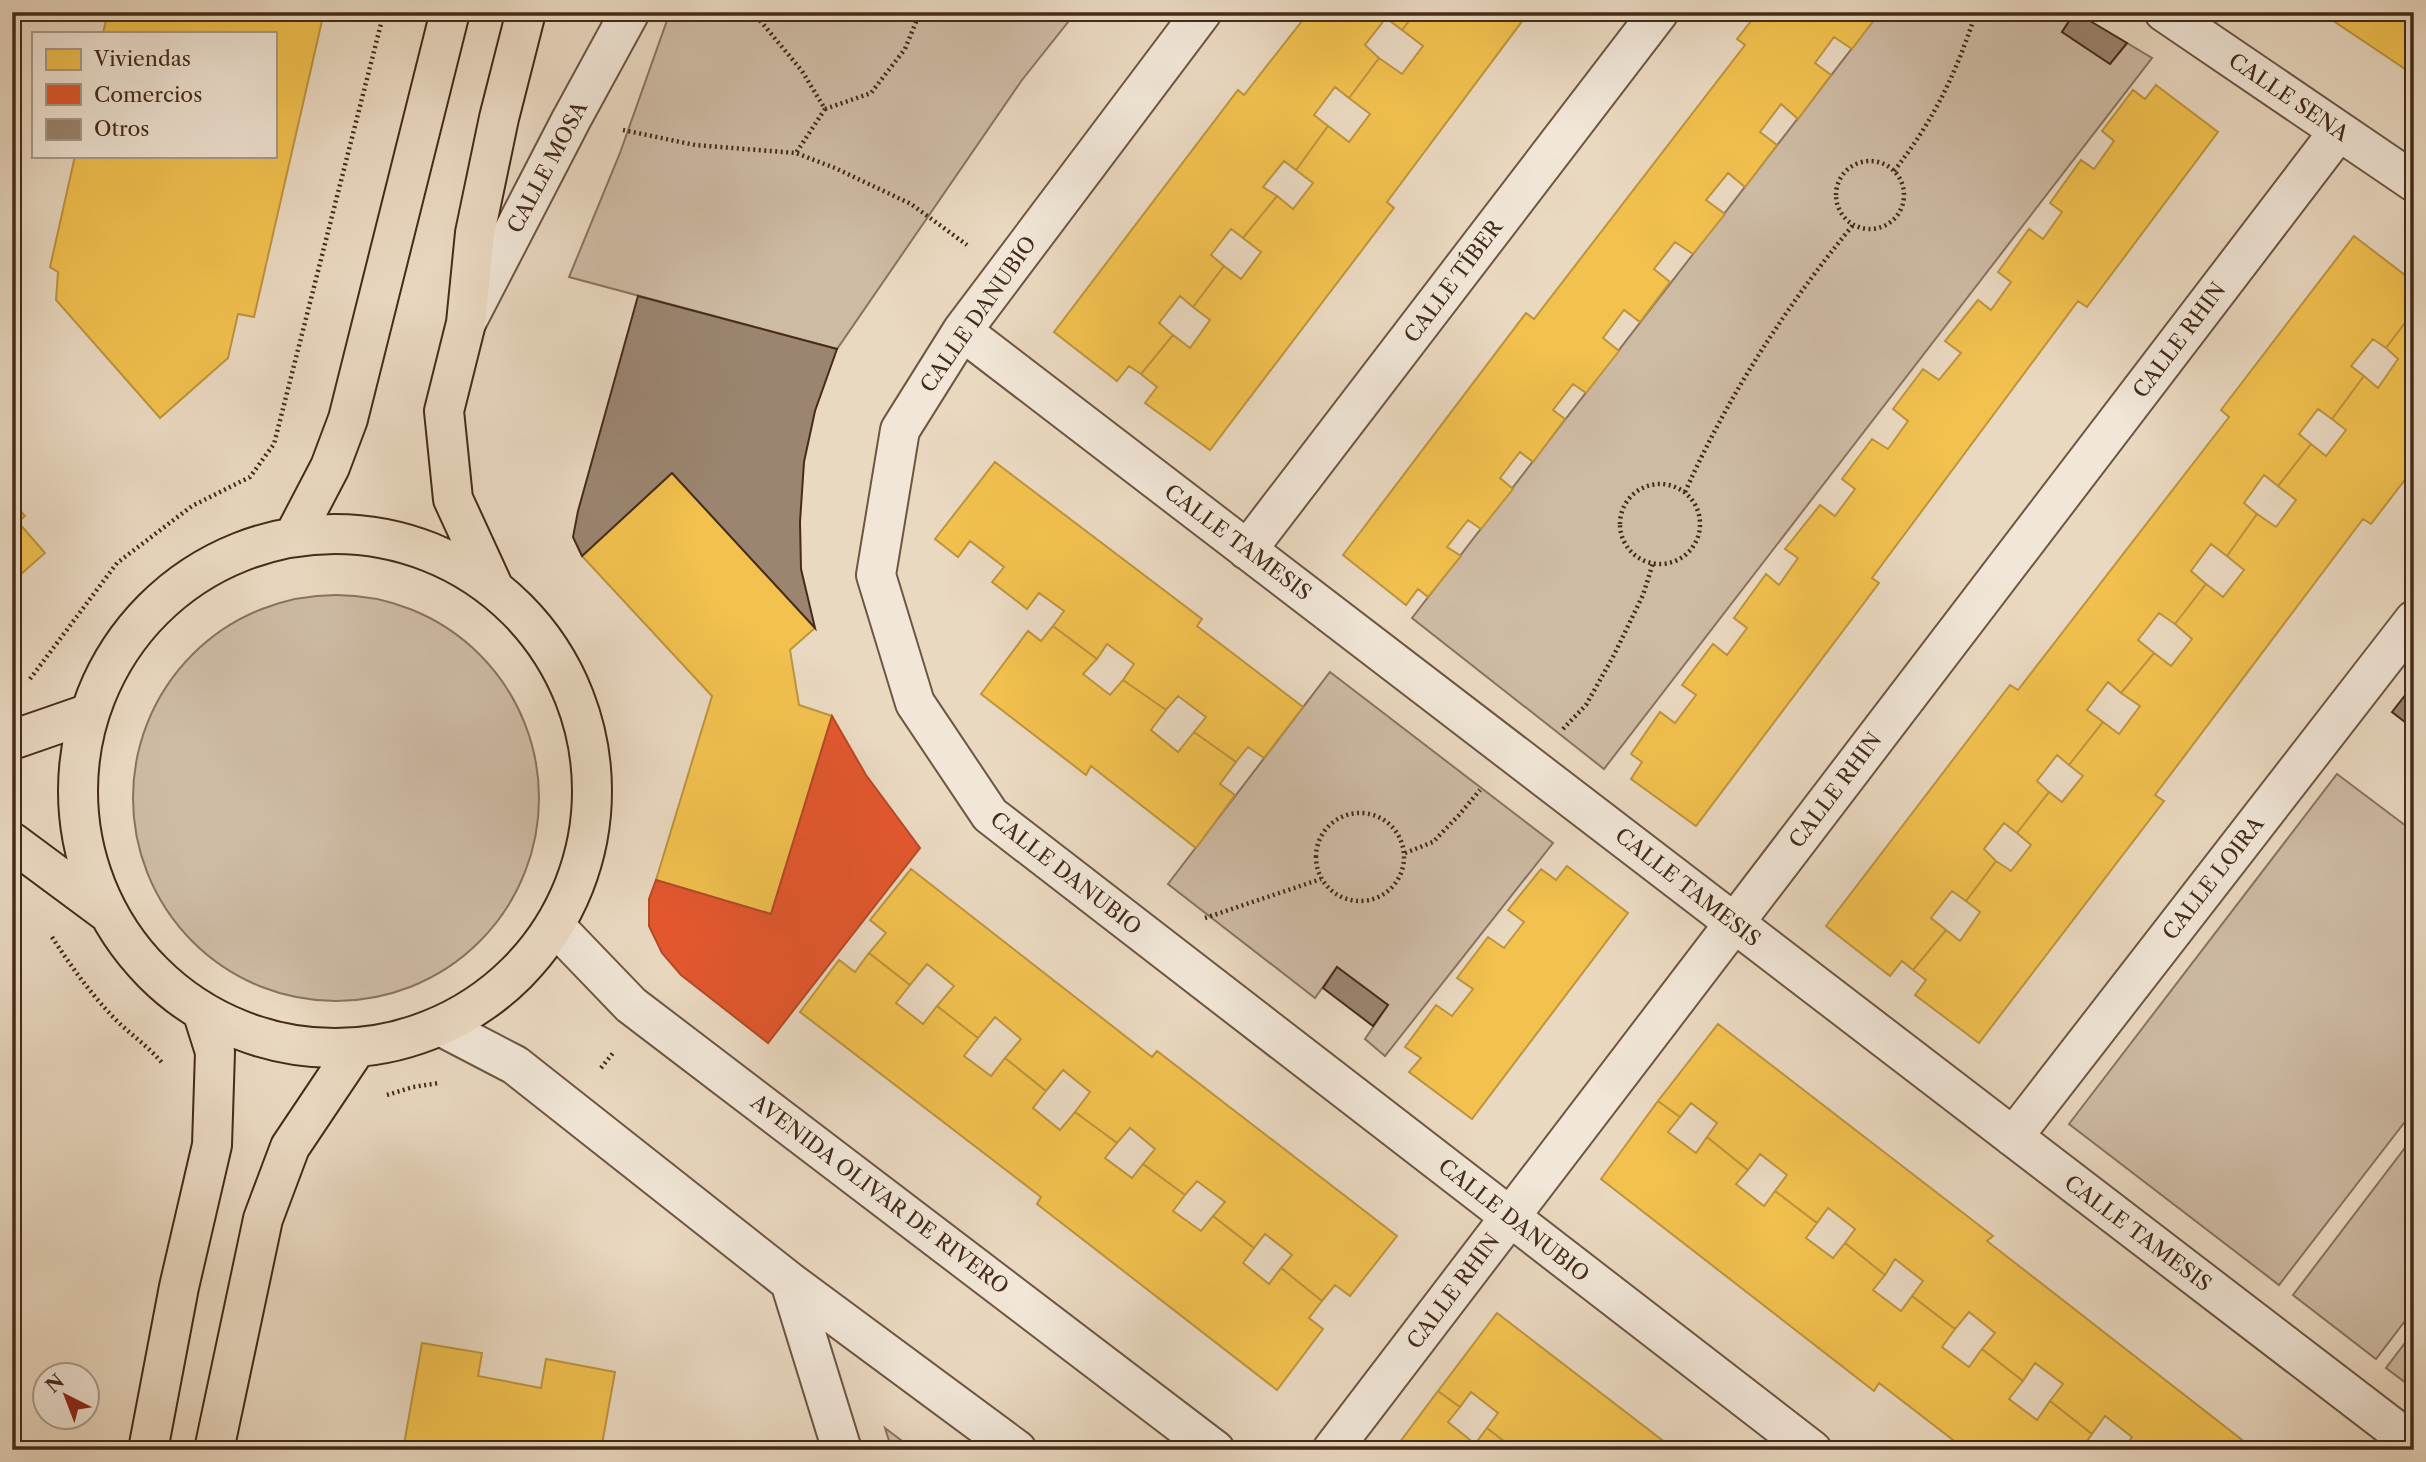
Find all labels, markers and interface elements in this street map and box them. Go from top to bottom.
legend [32,32,276,158]
text: Viviendas [93,46,191,71]
street label: CALLE SENA [2224,48,2354,147]
text: Comercios [94,82,202,107]
street label: CALLE MOSA [502,96,592,237]
text: Otros [94,116,149,141]
street label: CALLE TÍBER [1399,214,1508,347]
street label: CALLE DANUBIO [915,231,1041,397]
street label: CALLE RHIN [2128,277,2230,403]
street label: CALLE TAMESIS [1160,479,1316,605]
street label: CALLE RHIN [1784,727,1886,853]
street label: CALLE DANUBIO [986,806,1146,940]
street label: CALLE LOIRA [2157,811,2269,944]
street label: CALLE TAMESIS [1610,823,1766,951]
street label: AVENIDA OLIVAR DE RIVERO [746,1088,1014,1299]
street label: CALLE DANUBIO [1434,1153,1594,1287]
street label: CALLE TAMESIS [2060,1170,2216,1296]
street label: CALLE RHIN [1402,1228,1504,1354]
north arrow [32,1360,102,1430]
text: N [41,1370,69,1398]

